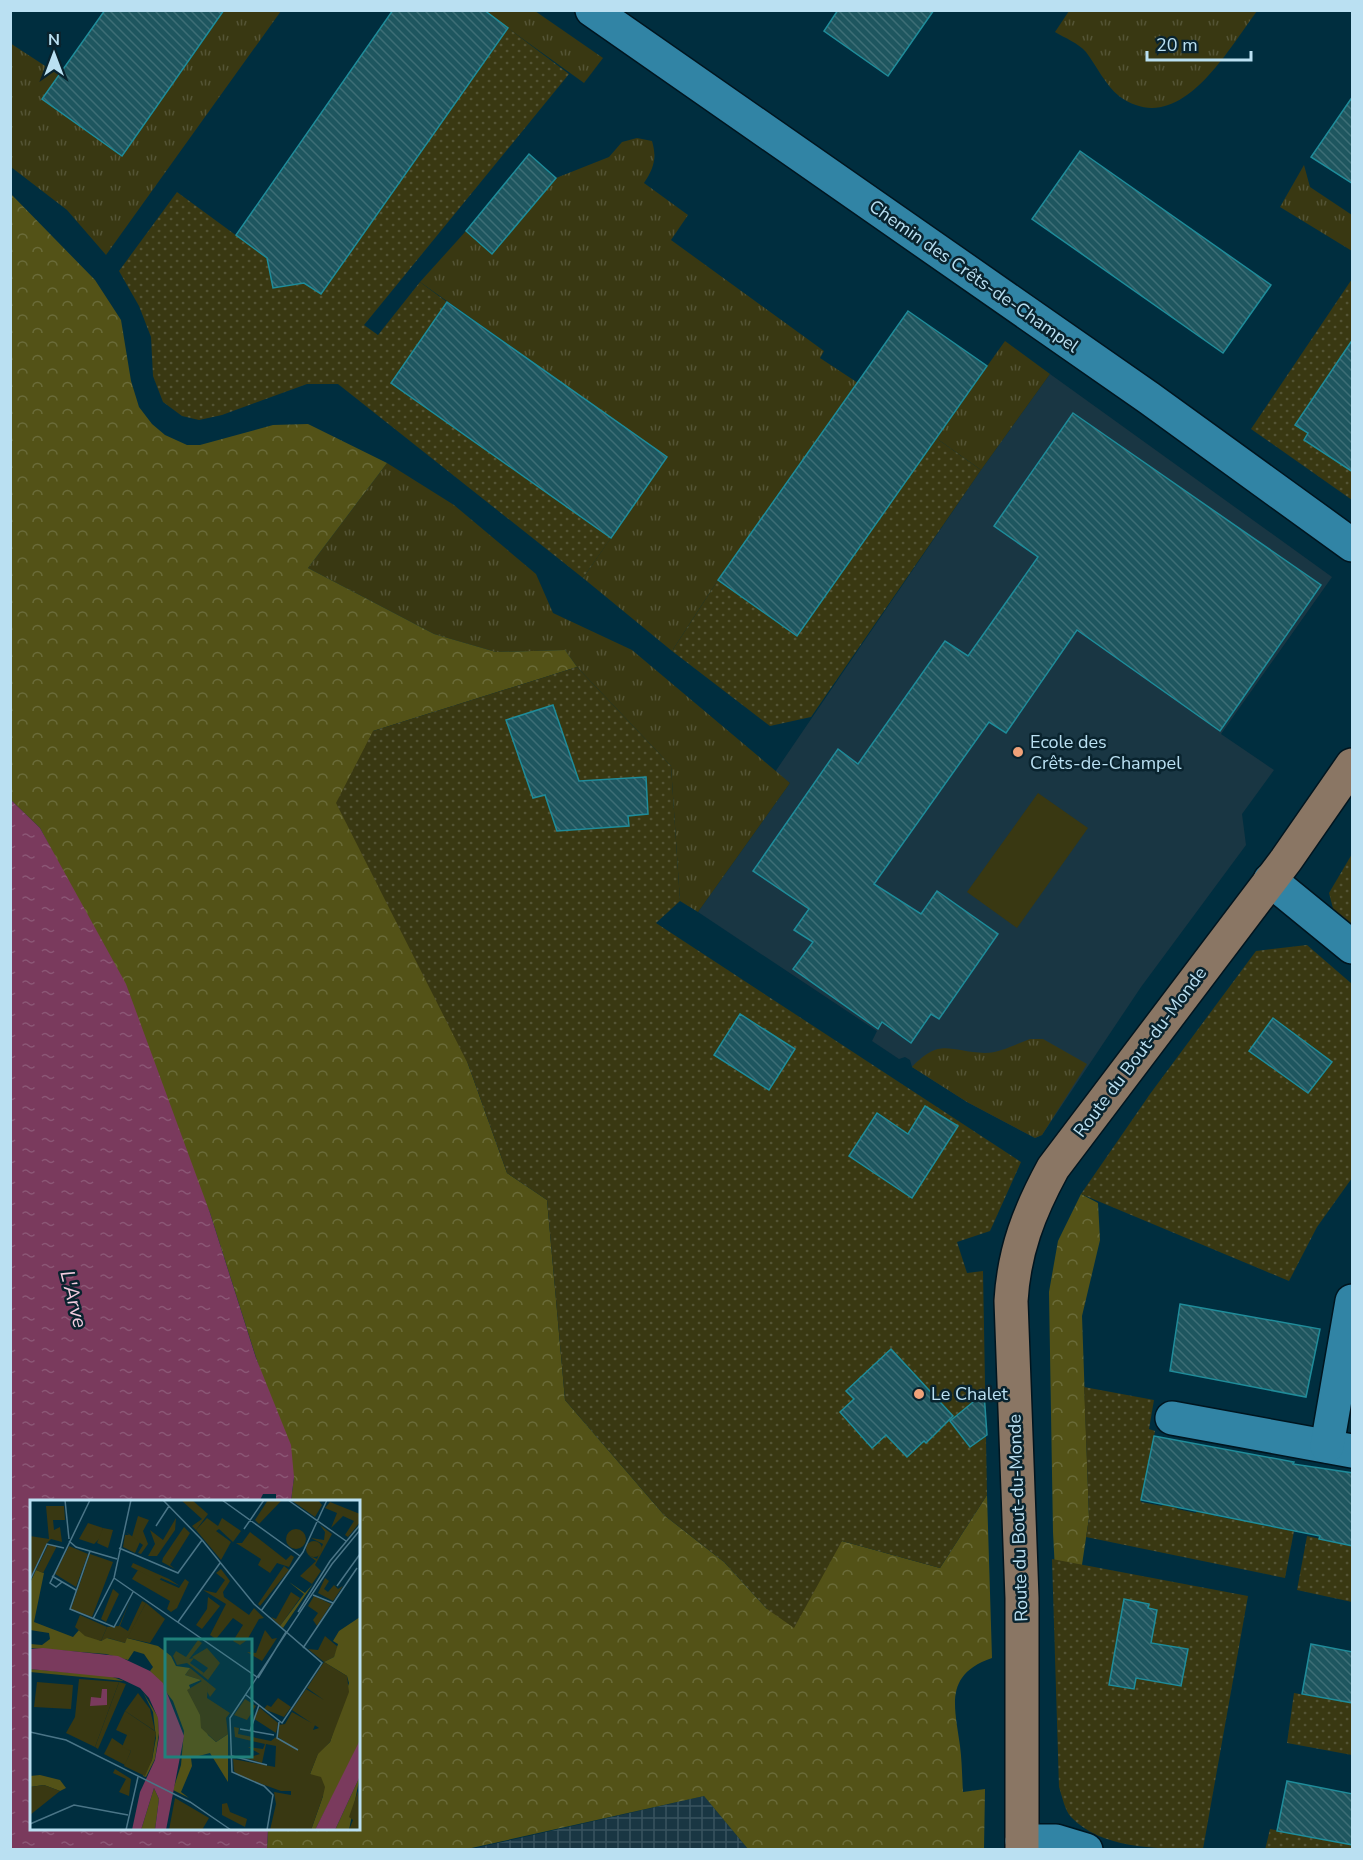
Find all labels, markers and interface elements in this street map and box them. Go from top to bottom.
north arrow [24,24,84,84]
scale bar [1147,24,1250,62]
text: N [48,29,60,51]
text: 20 m [1156,33,1198,57]
street label: Chemin des Crêts-de-Champel [864,194,1084,358]
place label: Ecole des Crêts-de-Champel [1030,730,1182,775]
marker: Ecole des Crêts-de-Champel [1011,745,1025,759]
street label: Route du Bout-du-Monde [1068,962,1212,1142]
water label: L'Arve [53,1268,94,1331]
place label: Le Chalet [931,1382,1009,1406]
marker: Le Chalet [912,1387,926,1401]
street label: Route du Bout-du-Monde [1002,1414,1034,1622]
inset map [30,1500,360,1830]

